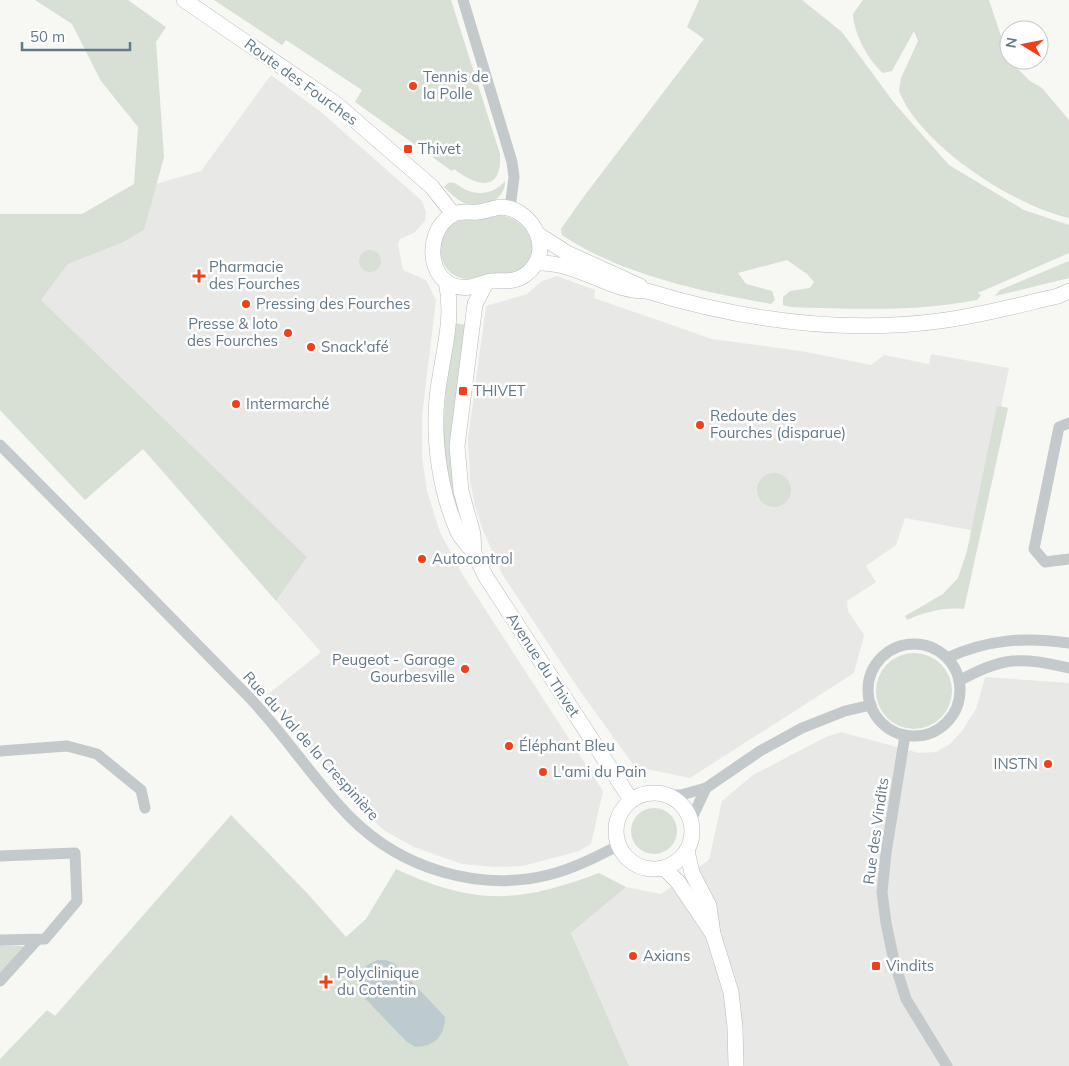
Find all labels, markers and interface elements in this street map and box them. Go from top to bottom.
scale bar [22,20,130,52]
north arrow [999,20,1049,70]
text: 50 m [30,27,65,46]
street label: Route des Fourches [241,34,362,129]
text: N [1001,36,1021,50]
place label: Tennis de la Polle [423,67,489,103]
marker: Tennis de la Polle [407,80,419,92]
place label: Thivet [418,139,461,158]
marker: Thivet [402,143,414,155]
place label: Pharmacie des Fourches [209,257,300,293]
marker: Pharmacie des Fourches [193,270,205,282]
place label: Pressing des Fourches [256,294,410,313]
marker: Pressing des Fourches [240,298,252,310]
place label: Presse & loto des Fourches [187,314,278,350]
marker: Presse & loto des Fourches [282,327,294,339]
place label: Snack'afé [321,337,389,356]
marker: Snack'afé [305,341,317,353]
place label: THIVET [473,381,526,400]
marker: THIVET [457,385,469,397]
place label: Intermarché [246,394,329,413]
marker: Intermarché [230,398,242,410]
place label: Redoute des Fourches (disparue) [710,406,846,442]
marker: Redoute des Fourches (disparue) [694,419,706,431]
place label: Autocontrol [432,549,513,568]
marker: Autocontrol [416,553,428,565]
street label: Avenue du Thivet [503,609,584,720]
place label: Peugeot - Garage Gourbesville [332,650,455,686]
marker: Peugeot - Garage Gourbesville [459,663,471,675]
street label: Rue du Val de la Crespinière [239,667,383,824]
place label: Éléphant Bleu [519,736,615,755]
marker: Éléphant Bleu [503,740,515,752]
place label: INSTN [994,754,1038,773]
marker: INSTN [1042,758,1054,770]
place label: L'ami du Pain [553,762,646,781]
marker: L'ami du Pain [537,766,549,778]
street label: Rue des Vindits [859,776,892,886]
place label: Axians [643,946,691,965]
marker: Axians [627,950,639,962]
place label: Vindits [886,956,934,975]
marker: Vindits [870,960,882,972]
place label: Polyclinique du Cotentin [337,963,419,999]
marker: Polyclinique du Cotentin [319,975,333,989]

